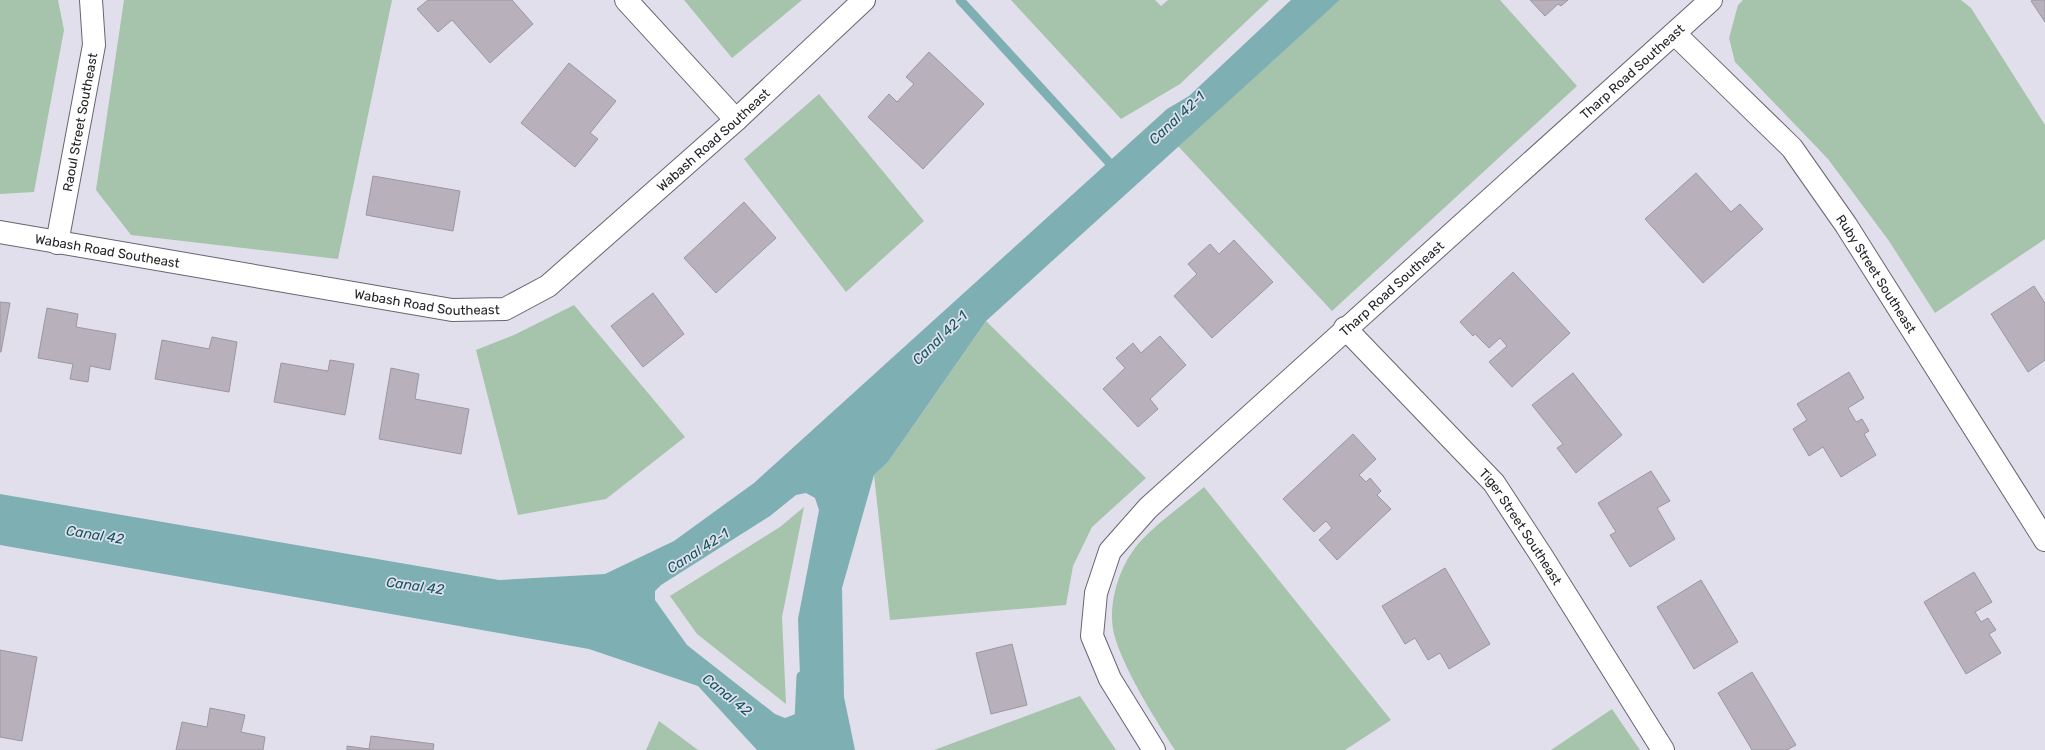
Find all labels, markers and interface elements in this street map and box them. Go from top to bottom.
street label: Tharp Road Southeast [1577,20,1687,122]
street label: Raoul Street Southeast [59,52,100,193]
street label: Wabash Road Southeast [653,85,773,194]
water label: Canal 42-1 [1146,87,1209,148]
street label: Ruby Street Southeast [1834,212,1920,336]
street label: Wabash Road Southeast [34,231,181,270]
street label: Tharp Road Southeast [1336,238,1447,339]
street label: Wabash Road Southeast [353,286,500,317]
water label: Canal 42-1 [909,307,972,368]
street label: Tiger Street Southeast [1476,465,1565,587]
water label: Canal 42 [65,522,126,548]
water label: Canal 42-1 [664,524,733,577]
water label: Canal 42 [385,574,446,599]
water label: Canal 42 [699,670,756,720]

